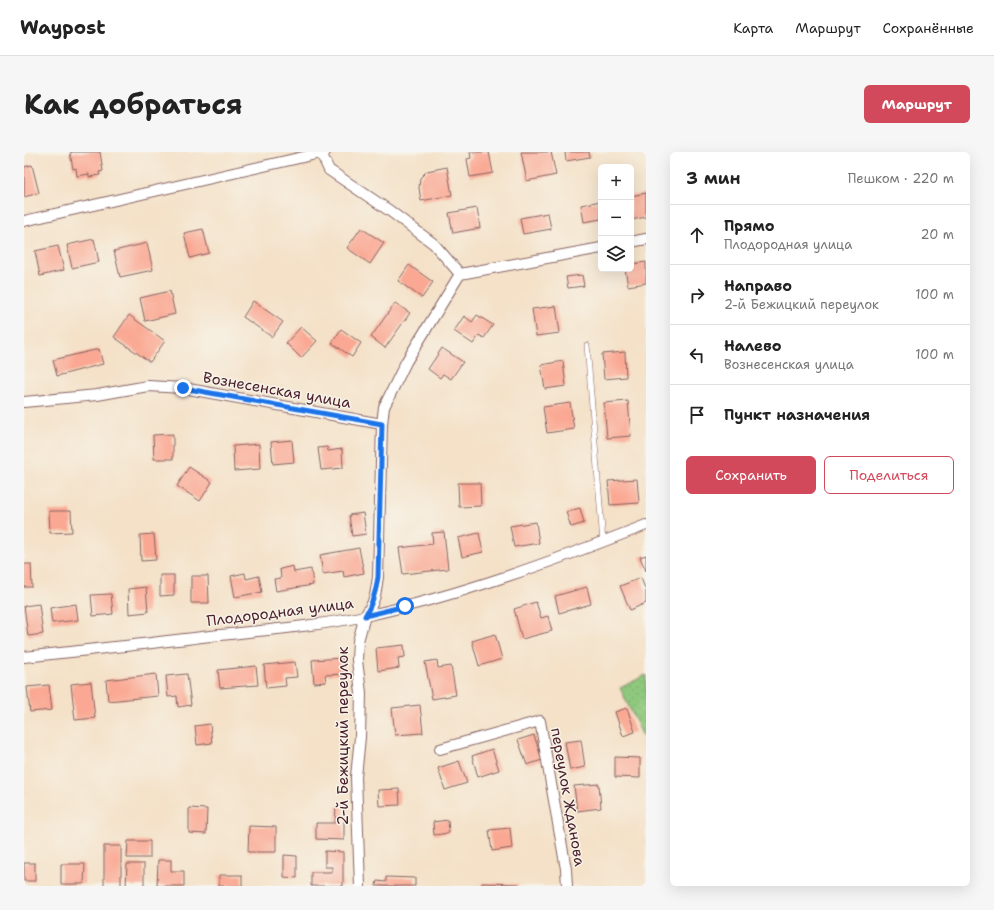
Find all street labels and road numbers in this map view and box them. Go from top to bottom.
street label: Вознесенская улица [201,367,353,413]
street label: Плодородная улица [205,593,355,631]
street label: 2-й Бежицкий переулок [333,647,353,825]
street label: переулок Жданова [546,726,590,868]

